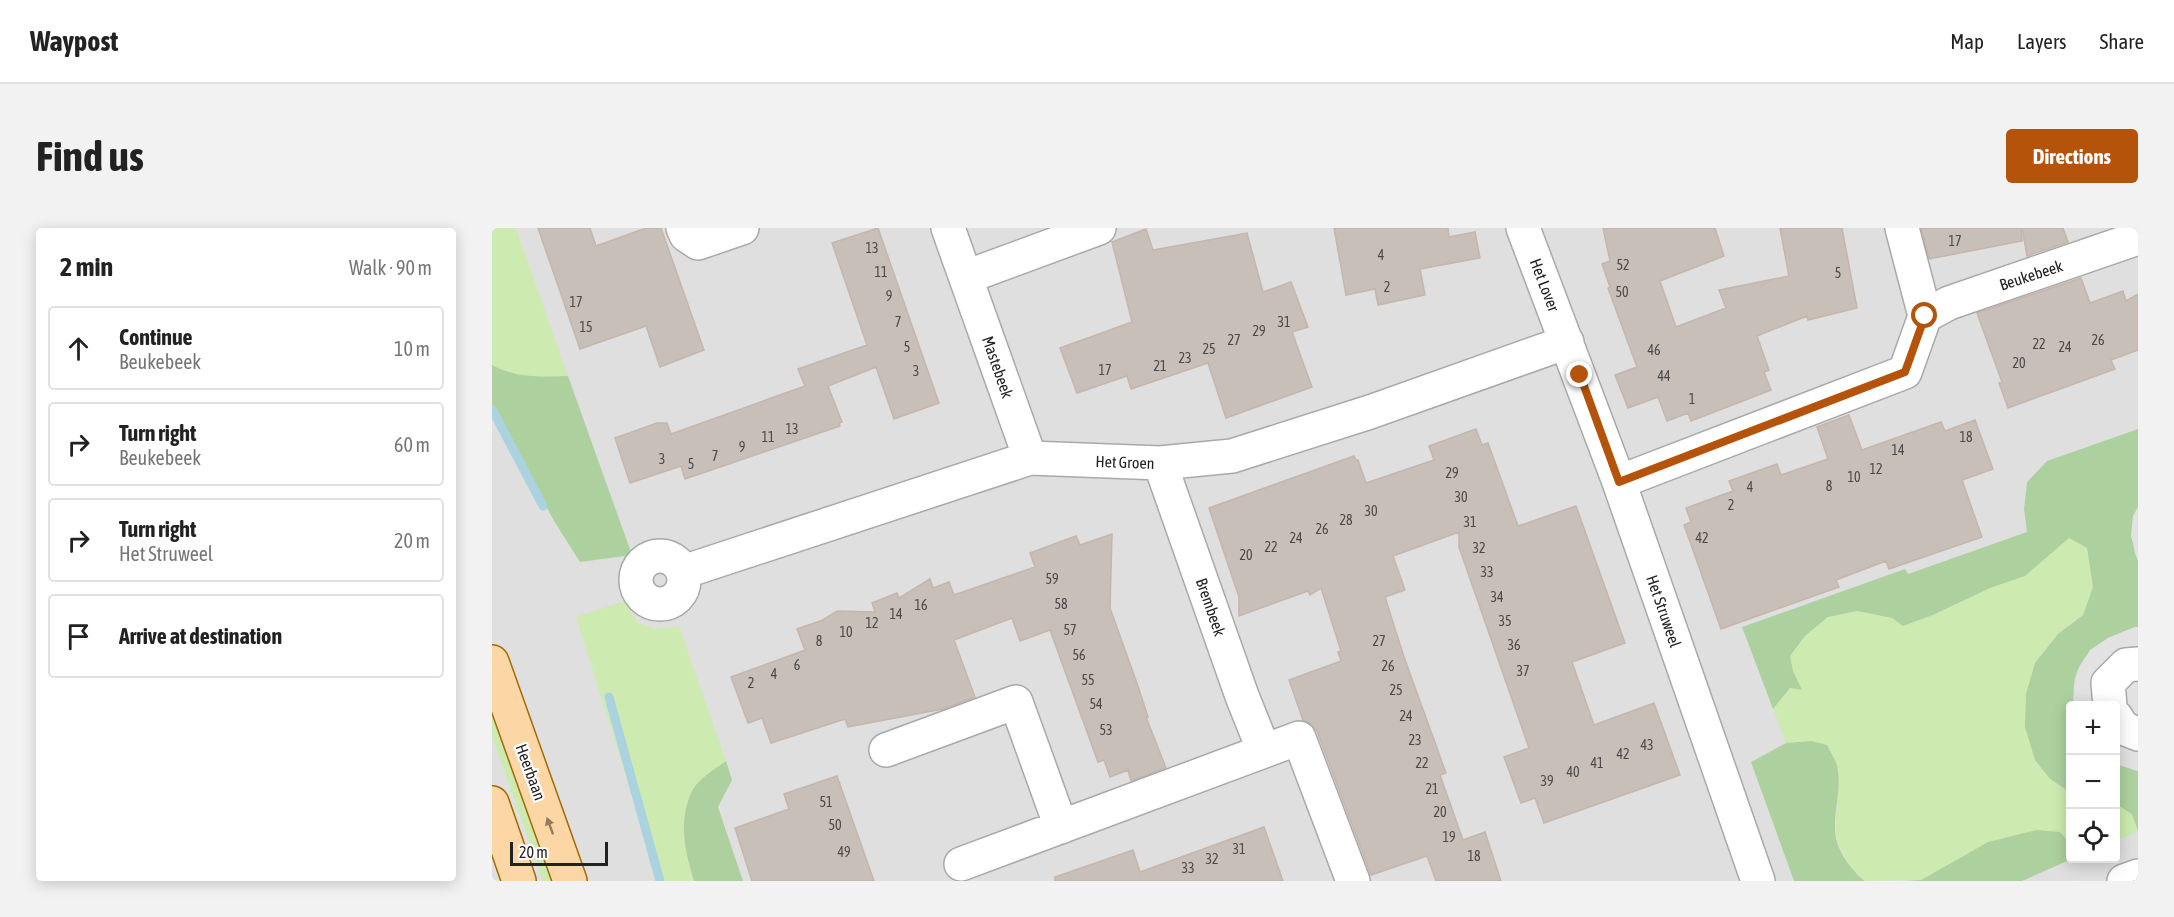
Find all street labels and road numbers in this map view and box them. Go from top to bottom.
street label: Het Lover [1527,256,1563,314]
street label: Beukebeek [1997,256,2065,294]
street label: Mastebeek [979,334,1017,400]
street label: Het Groen [1095,452,1155,472]
street label: Het Struweel [1643,573,1685,650]
street label: Brembeek [1193,576,1229,638]
street label: Heerbaan [513,741,549,803]

